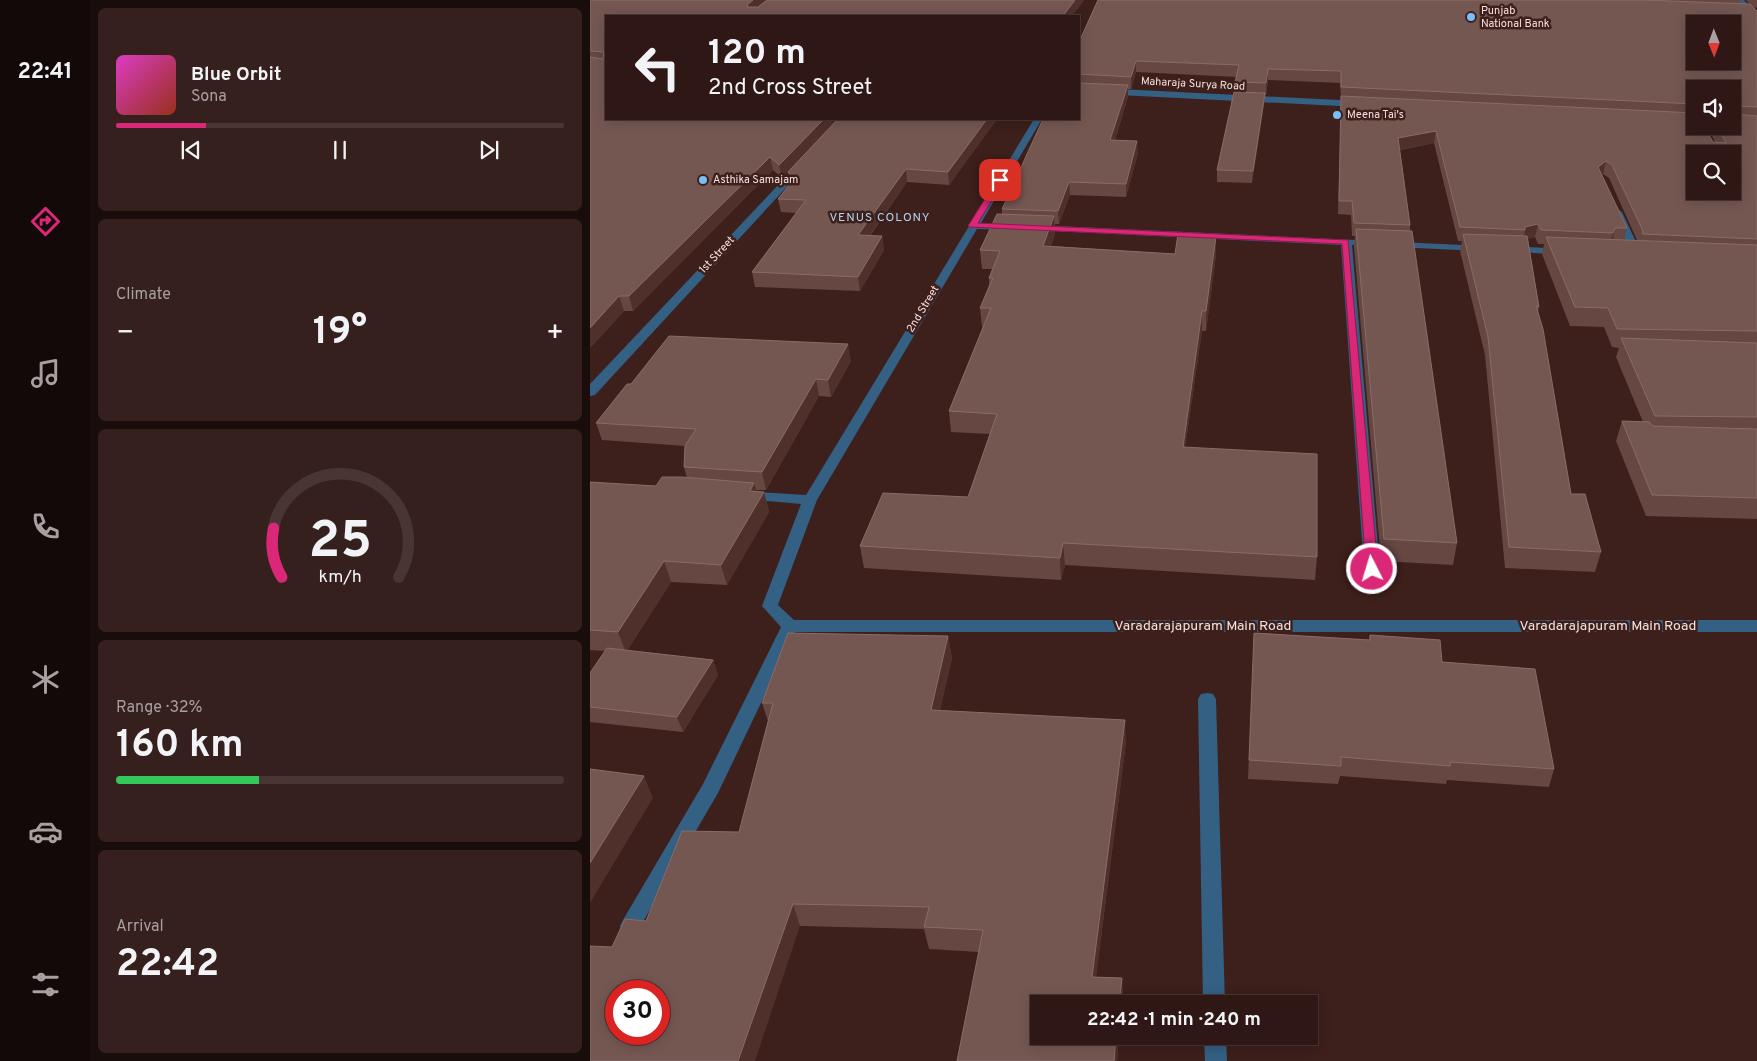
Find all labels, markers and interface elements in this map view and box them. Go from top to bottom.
place label: Punjab National Bank [1481,4,1550,31]
marker: Punjab National Bank [1465,11,1477,23]
north arrow [1686,15,1741,70]
map controls [1686,15,1741,200]
text: 120 m [708,32,806,76]
icon: left [625,35,690,100]
text: 22:41 [17,59,73,86]
text: Blue Orbit [191,63,281,87]
street label: Maharaja Surya Road [1140,74,1246,94]
text: 2nd Cross Street [708,75,872,102]
button: sound [1686,80,1741,135]
text: Sona [191,87,227,107]
place label: Meena Tai's [1347,108,1404,122]
marker: Meena Tai's [1331,109,1343,121]
icon: previous [177,136,205,164]
icon: pause [326,136,354,164]
icon: next [475,136,503,164]
button: search [1686,145,1741,200]
pin [979,159,1021,201]
icon: arrive [986,166,1014,194]
place label: Asthika Samajam [713,173,798,187]
marker: Asthika Samajam [697,174,709,186]
icon: directions [28,204,63,239]
district label: VENUS COLONY [829,210,931,226]
street label: 1st Street [696,233,738,277]
street label: 2nd Street [904,283,942,335]
text: Climate [116,285,171,305]
text: 19° [313,309,367,358]
text: − [116,316,134,352]
text: + [546,316,564,352]
icon: music [28,356,63,391]
icon: phone [28,509,63,544]
text: 25 [308,510,372,576]
position arrow [1345,542,1397,594]
text: km/h [318,566,362,589]
street label: Varadarajapuram Main Road [1115,618,1292,635]
street label: Varadarajapuram Main Road [1520,618,1697,635]
icon: climate [28,662,63,697]
text: Range · 32% [116,698,202,718]
text: 160 km [116,722,244,771]
icon: car [28,814,63,849]
text: Arrival [116,917,164,937]
text: 22:42 [116,941,219,990]
icon: filters [28,967,63,1002]
speed limit sign: 30 [605,980,670,1045]
text: 22:42 · 1 min · 240 m [1087,1008,1261,1032]

